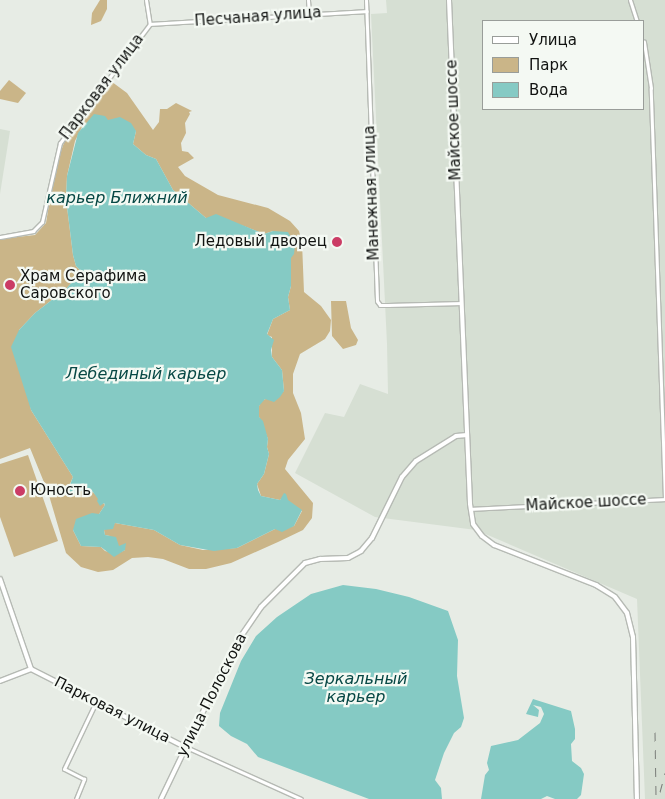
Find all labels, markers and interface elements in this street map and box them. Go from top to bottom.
street label: Песчаная улица [194,4,322,30]
legend [482,20,645,110]
street label: Парковая улица [56,31,148,143]
text: Улица [529,31,577,49]
text: Парк [529,56,568,74]
street label: Майское шоссе [443,59,465,181]
text: Вода [529,81,568,99]
street label: Манежная улица [361,125,383,261]
water label: карьер Ближний [46,188,188,208]
place label: Ледовый дворец [194,233,327,251]
marker: Ледовый дворец [331,236,343,248]
place label: Храм Серафима Саровского [20,267,147,302]
marker: Храм Серафима Саровского [4,279,16,291]
water label: Лебединый карьер [66,364,226,384]
place label: Юность [30,482,91,500]
marker: Юность [14,485,26,497]
street label: Майское шоссе [525,491,647,515]
street label: улица Полоскова [173,630,251,760]
water label: Зеркальный карьер [305,669,407,707]
street label: Парковая улица [51,673,173,747]

